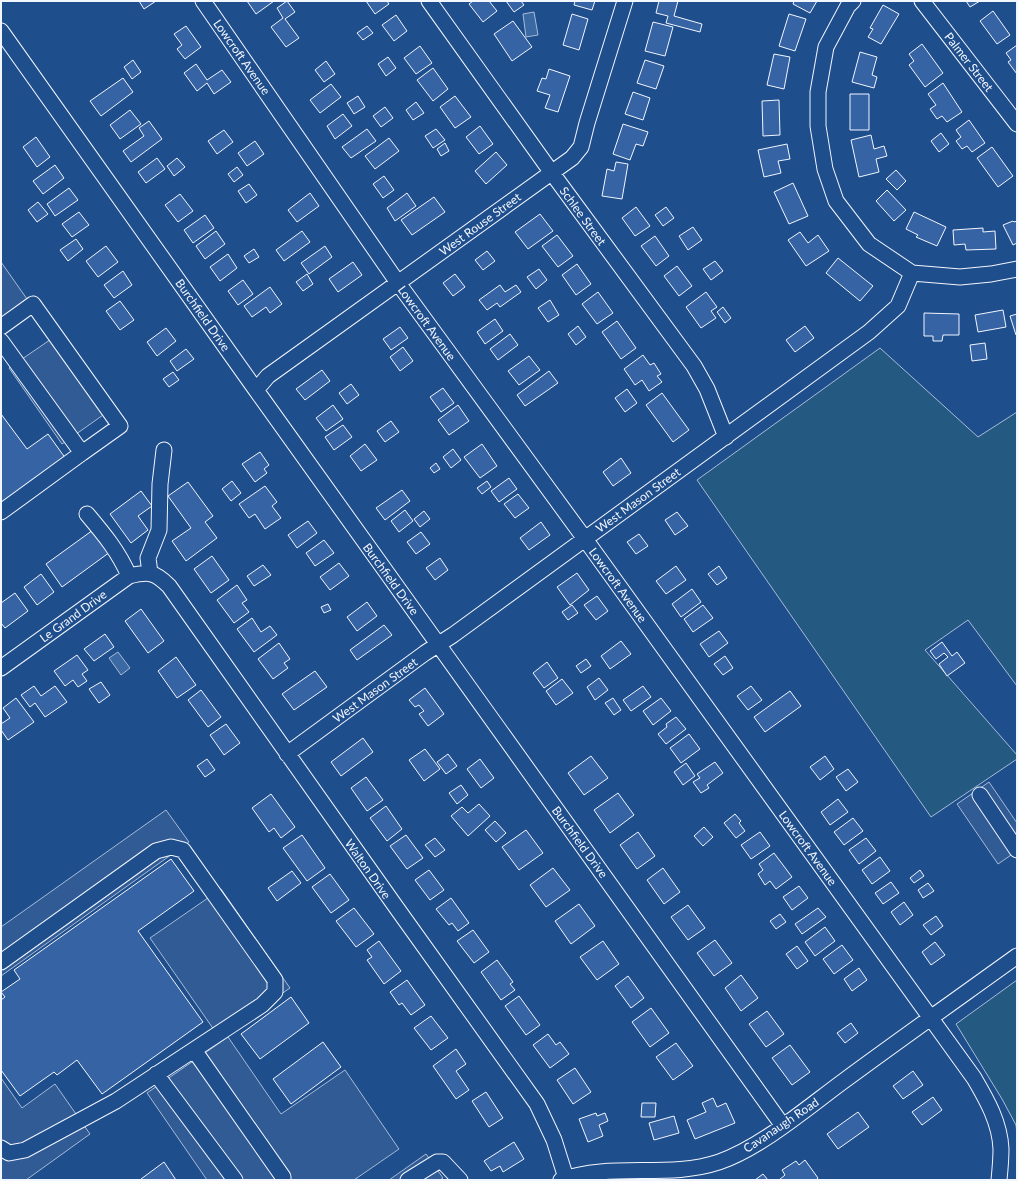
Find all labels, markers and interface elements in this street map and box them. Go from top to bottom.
street label: Lowcroft Avenue [210,16,274,98]
street label: Palmer Street [941,29,997,95]
street label: Schlee Street [557,184,610,249]
street label: West Rouse Street [436,189,524,259]
street label: Burchfield Drive [172,276,234,354]
street label: Lowcroft Avenue [395,283,459,363]
street label: West Mason Street [593,464,684,536]
street label: Burchfield Drive [360,540,422,618]
street label: Lowcroft Avenue [586,545,650,625]
street label: Le Grand Drive [37,587,109,645]
street label: West Mason Street [330,654,421,726]
street label: Burchfield Drive [549,803,611,881]
street label: Lowcroft Avenue [776,808,840,888]
street label: Walton Drive [342,836,394,902]
street label: Cavanaugh Road [740,1094,822,1156]

